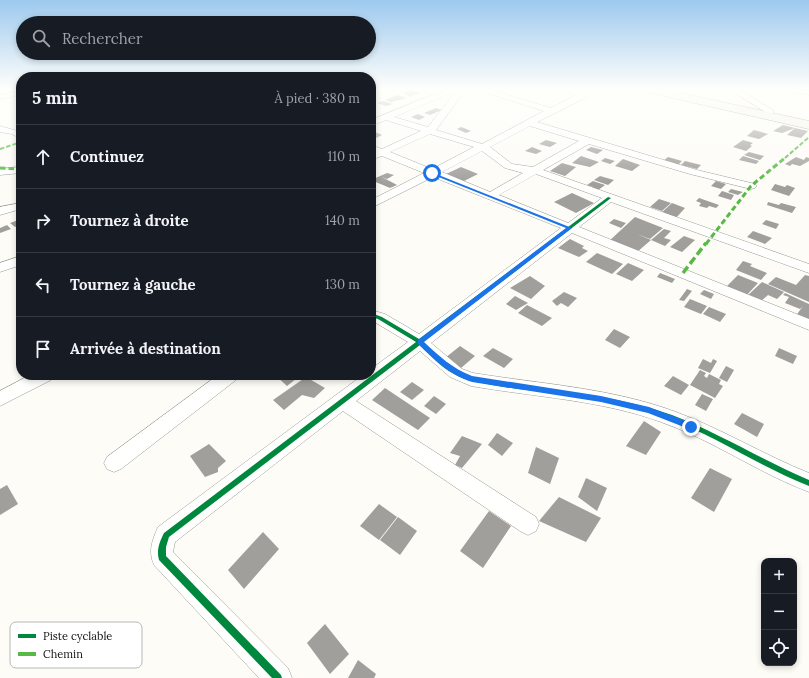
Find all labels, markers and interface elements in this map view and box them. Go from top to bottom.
search box [16,16,376,60]
icon: search [30,27,52,49]
text: Rechercher [62,29,142,48]
text: 5 min [32,87,78,109]
text: À pied · 380 m [275,90,360,107]
icon: ahead [32,146,54,168]
text: Continuez [70,147,144,166]
text: 110 m [327,148,360,165]
route start [423,164,441,182]
icon: right [32,210,54,232]
text: Tournez à droite [70,211,189,230]
text: 140 m [325,212,360,229]
icon: left [32,274,54,296]
text: Tournez à gauche [70,275,196,294]
text: 130 m [325,276,360,293]
icon: arrive [32,338,54,360]
text: Arrivée à destination [70,339,221,358]
route end [682,418,700,436]
map controls [761,558,797,666]
button: + [761,558,797,594]
button: − [761,594,797,630]
legend [10,622,142,668]
text: Piste cyclable [43,629,112,643]
button: locate [761,630,797,666]
text: Chemin [43,647,83,661]

